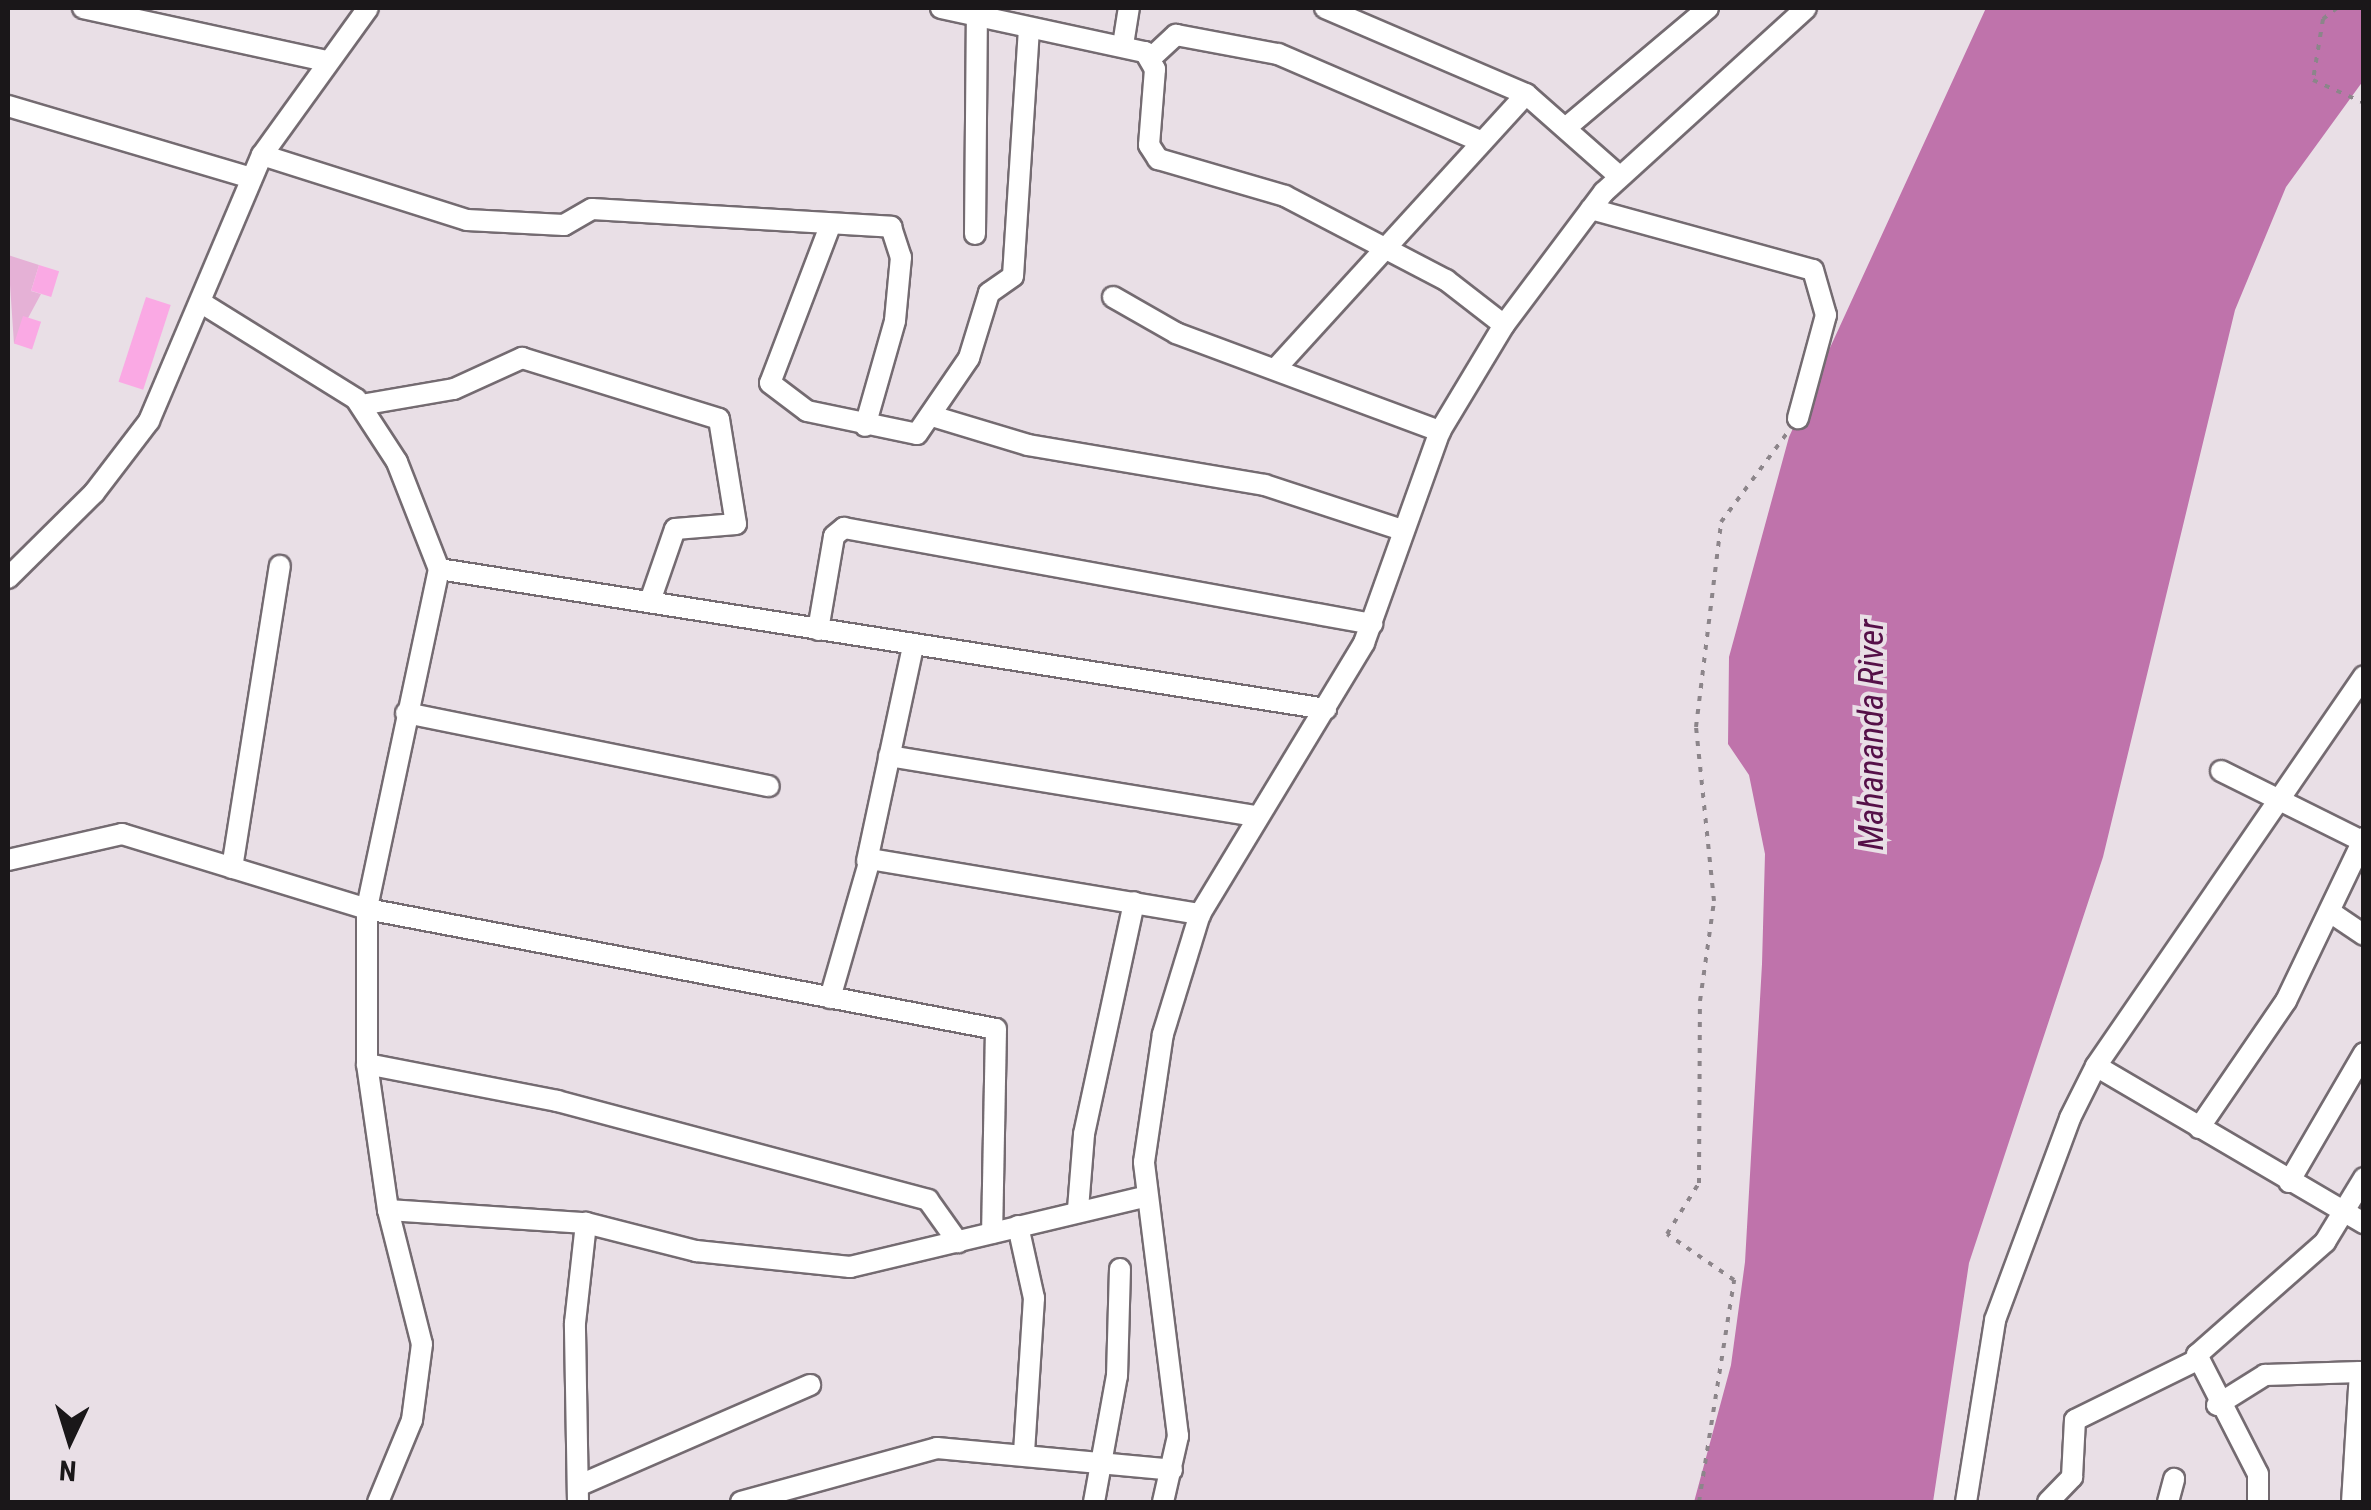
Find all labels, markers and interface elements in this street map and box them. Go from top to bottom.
water label: Mahananda River [1851,619,1893,851]
north arrow [20,1390,120,1490]
text: N [58,1453,78,1487]

